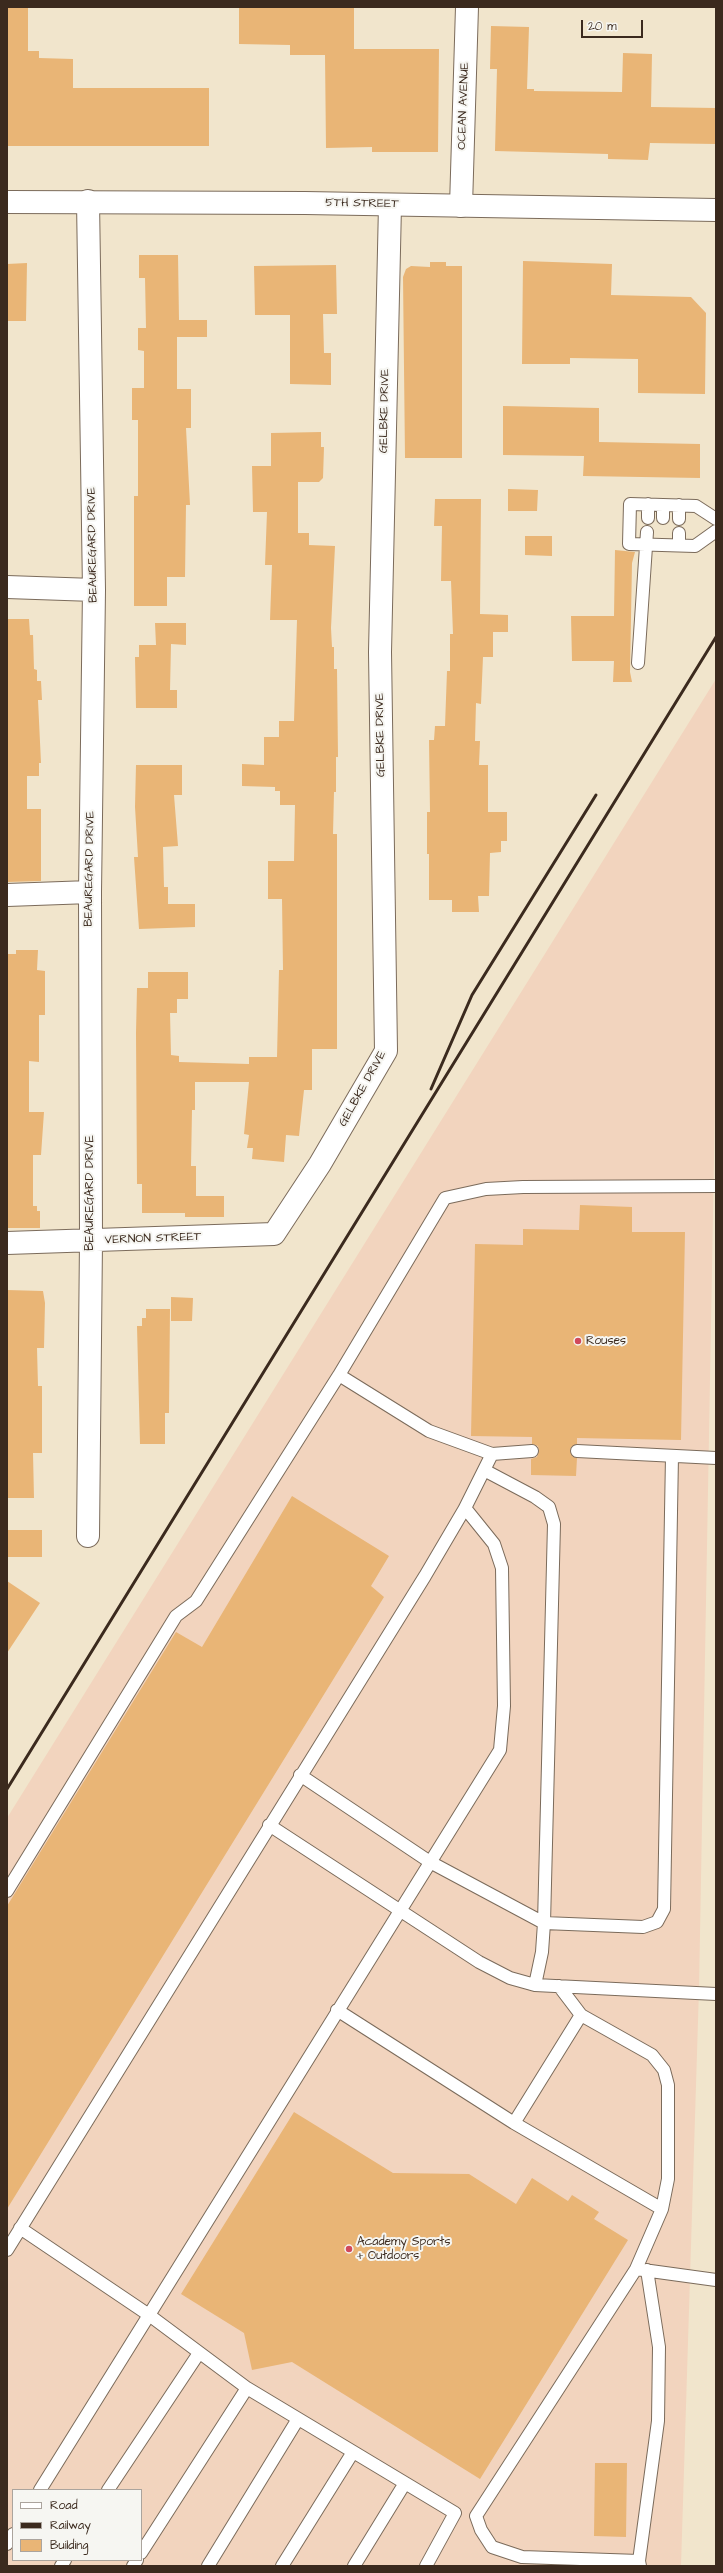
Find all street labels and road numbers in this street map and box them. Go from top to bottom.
street label: OCEAN AVENUE [455,62,473,150]
street label: 5TH STREET [325,196,399,212]
street label: GELBKE DRIVE [377,369,393,453]
street label: BEAUREGARD DRIVE [85,487,101,603]
street label: GELBKE DRIVE [373,693,389,777]
street label: BEAUREGARD DRIVE [82,811,98,927]
street label: GELBKE DRIVE [336,1049,390,1129]
street label: BEAUREGARD DRIVE [83,1135,97,1251]
street label: VERNON STREET [105,1230,201,1248]

